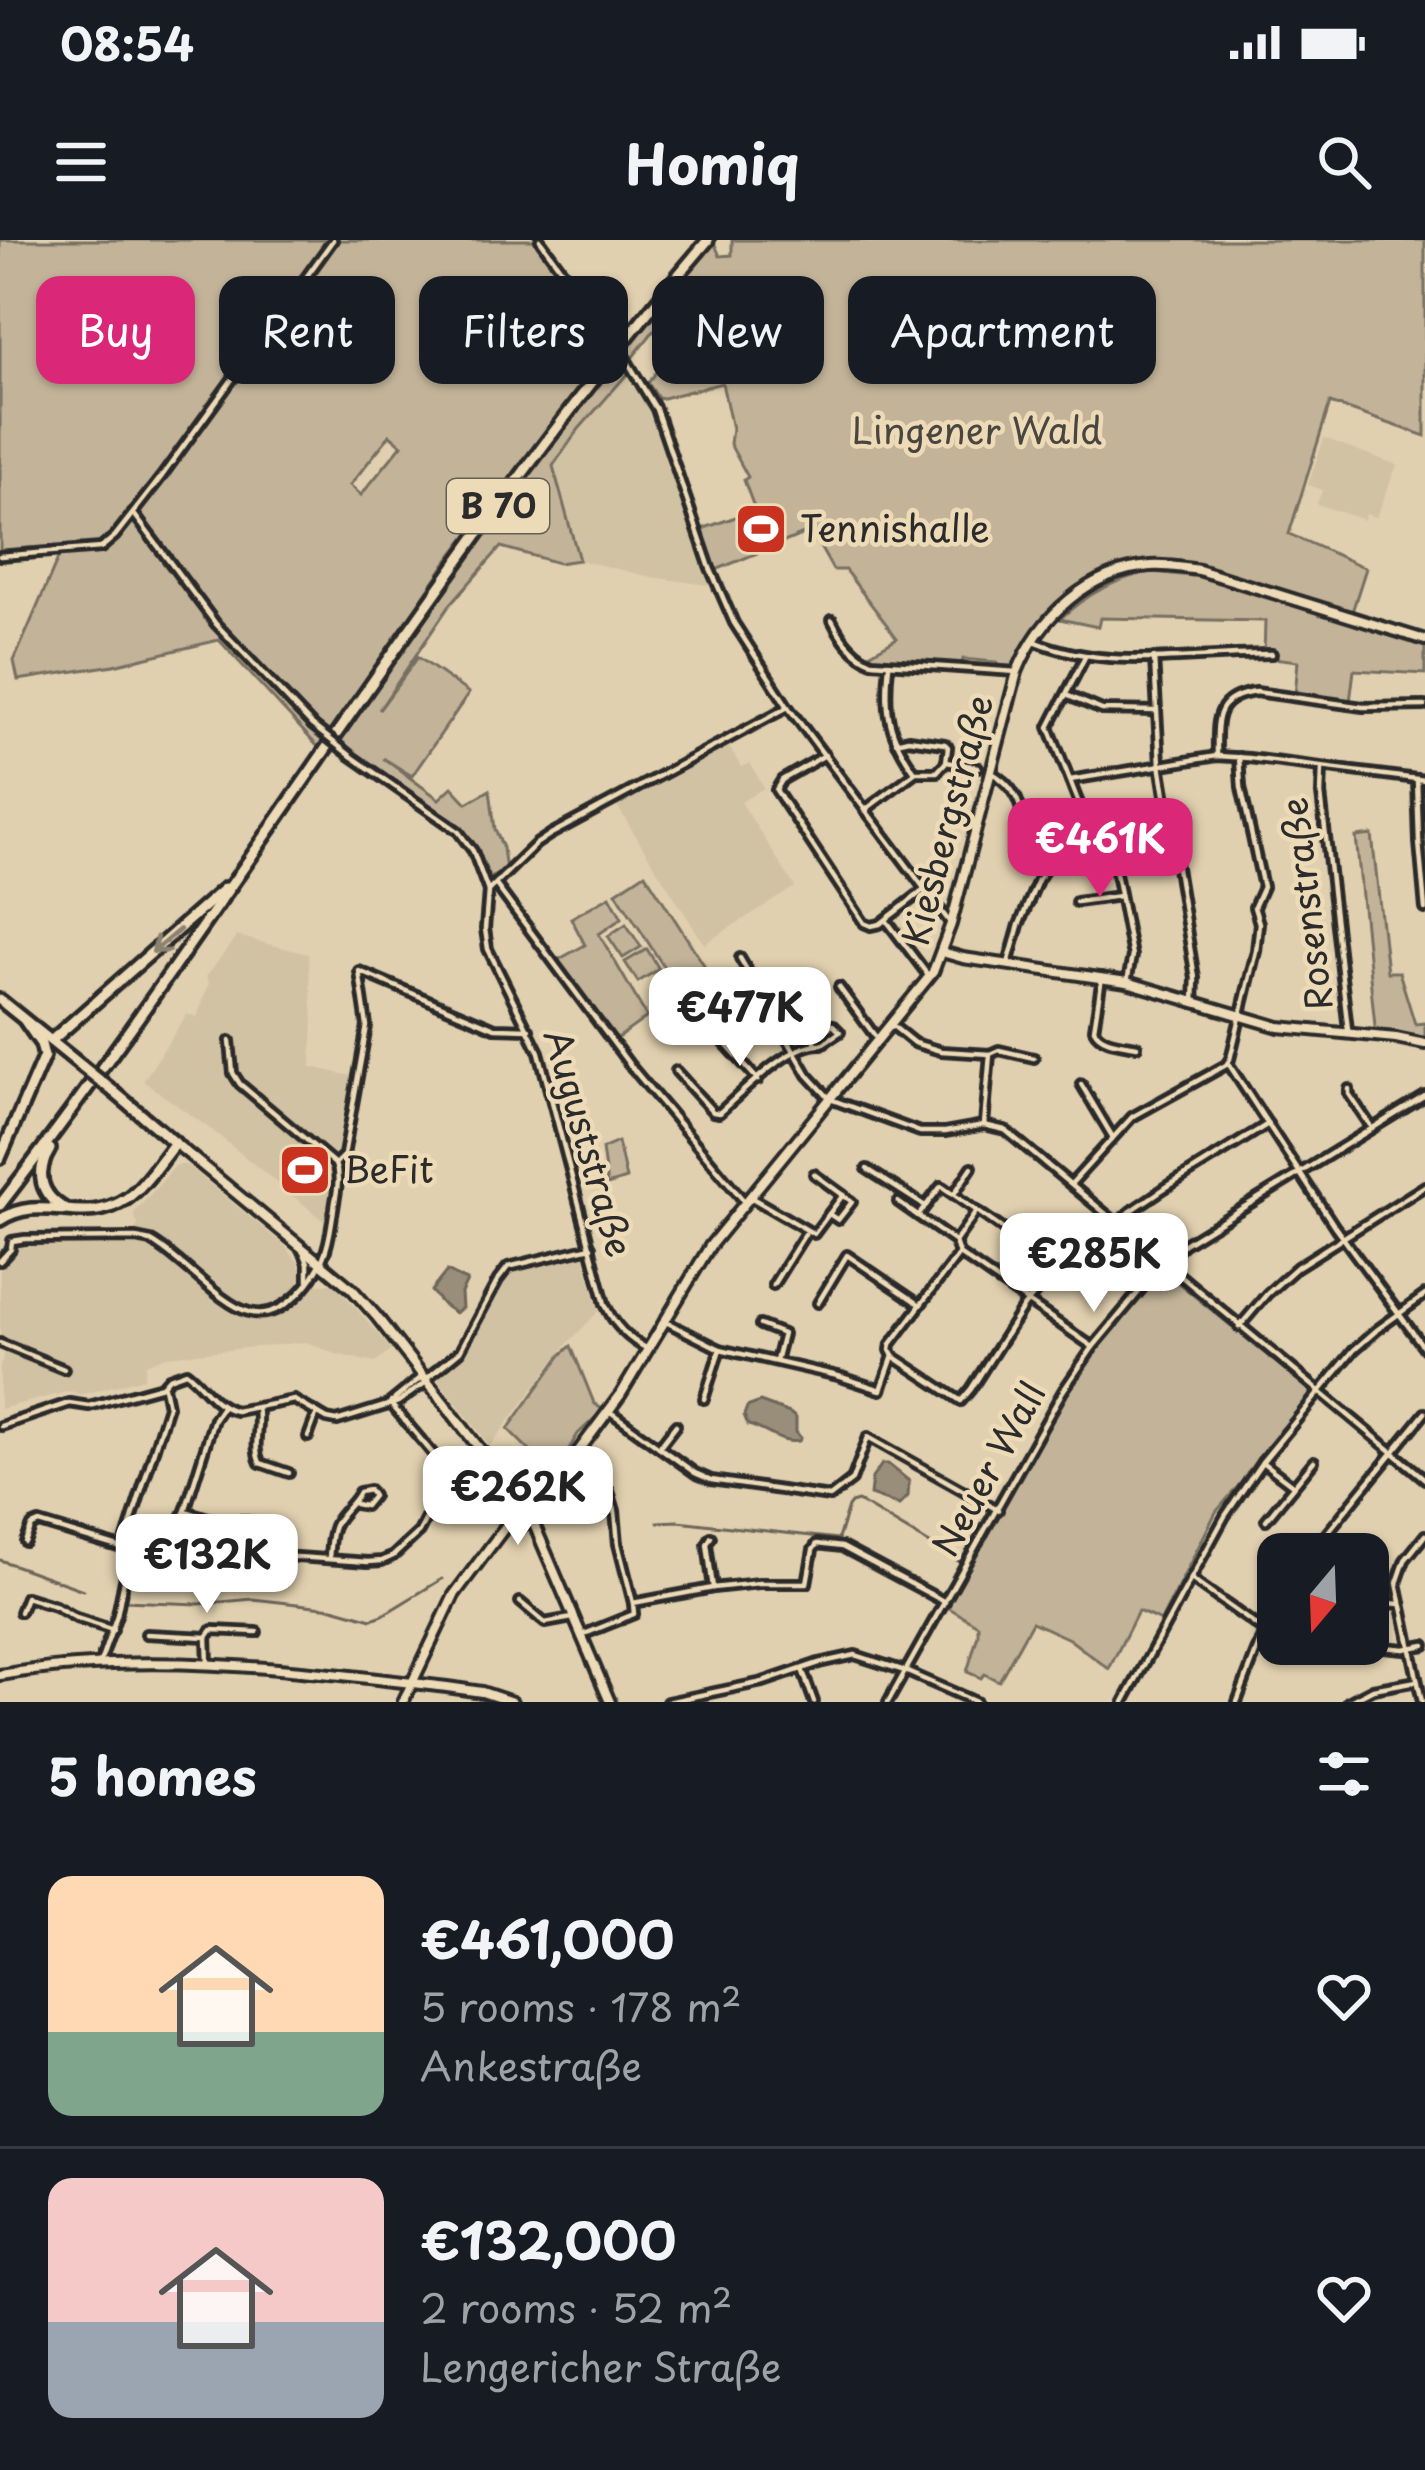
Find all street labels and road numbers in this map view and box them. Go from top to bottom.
road number: B 70 [447,479,549,533]
street label: Kiesbergstraße [887,688,1005,951]
street label: Rosenstraße [1265,795,1345,1014]
street label: Auguststraße [532,1022,648,1263]
street label: Neuer Wall [917,1371,1058,1565]

